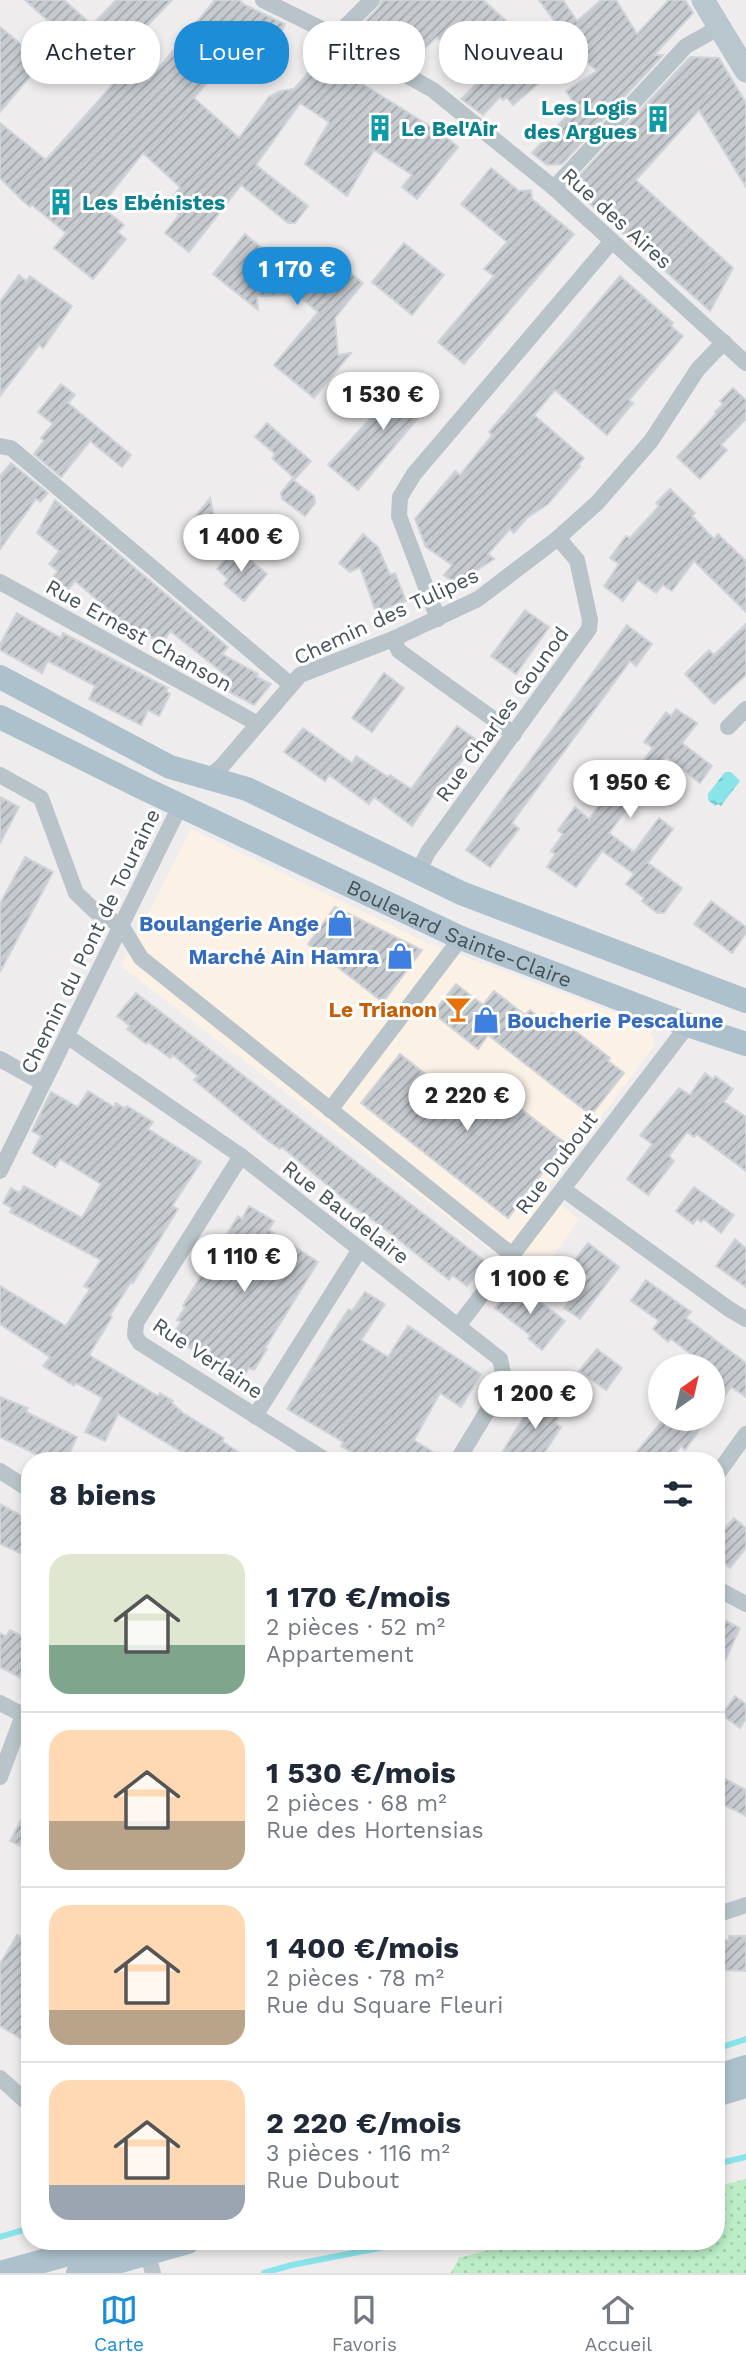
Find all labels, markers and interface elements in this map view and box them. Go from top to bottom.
chip: Acheter [21,21,160,84]
chip: Louer [174,21,289,84]
chip: Filtres [303,21,425,84]
chip: Nouveau [439,21,588,84]
place label: Les Logis des Argues [524,95,637,144]
building icon: Les Logis des Argues [643,104,673,134]
building icon: Le Bel'Air [365,113,395,143]
place label: Le Bel'Air [401,116,498,141]
street label: Rue des Aires [557,162,677,274]
building icon: Les Ebénistes [46,187,76,217]
place label: Les Ebénistes [82,190,225,215]
pin: 1 170 € [232,247,362,307]
text: 1 170 € [258,256,336,283]
pin: 1 530 € [318,372,448,432]
text: 1 530 € [342,381,424,408]
pin: 1 400 € [176,514,306,574]
text: 1 400 € [199,523,283,550]
street label: Chemin des Tulipes [290,562,482,670]
street label: Rue Ernest Chanson [42,573,236,697]
street label: Rue Charles Gounod [430,622,574,806]
pin: 1 950 € [565,760,695,820]
text: 1 950 € [589,769,671,796]
street label: Chemin du Pont de Touraine [15,805,165,1077]
street label: Boulevard Sainte-Claire [343,874,576,992]
shop icon: Boulangerie Ange [325,908,355,938]
place label: Boulangerie Ange [139,911,319,936]
shop icon: Marché Ain Hamra [385,941,415,971]
place label: Marché Ain Hamra [188,944,380,969]
bar icon: Le Trianon [443,994,473,1024]
place label: Le Trianon [328,997,437,1022]
shop icon: Boucherie Pescalune [471,1005,501,1035]
place label: Boucherie Pescalune [507,1008,723,1033]
pin: 2 220 € [402,1074,532,1133]
text: 2 220 € [424,1082,510,1109]
street label: Rue Dubout [509,1107,603,1219]
street label: Rue Baudelaire [278,1155,414,1269]
pin: 1 110 € [179,1234,309,1294]
text: 1 110 € [207,1243,281,1270]
pin: 1 100 € [465,1256,595,1316]
text: 1 100 € [491,1265,569,1292]
street label: Rue Verlaine [148,1312,268,1404]
north arrow [648,1354,724,1432]
map controls [648,1354,725,1431]
pin: 1 200 € [470,1372,600,1431]
text: 1 200 € [494,1380,576,1407]
icon: filters [659,1475,697,1513]
text: 8 biens [49,1477,156,1512]
text: 1 170 €/mois [266,1579,451,1614]
icon: home [105,1582,189,1666]
text: 2 pièces · 52 m² [266,1614,445,1641]
text: Appartement [266,1641,414,1668]
text: 1 530 €/mois [266,1755,456,1790]
icon: home [105,1758,189,1842]
text: 2 pièces · 68 m² [266,1790,447,1817]
text: Rue des Hortensias [266,1817,484,1844]
text: 1 400 €/mois [266,1930,459,1965]
icon: home [105,1933,189,2017]
text: 2 pièces · 78 m² [266,1965,444,1992]
text: Rue du Square Fleuri [266,1992,503,2019]
text: 2 220 €/mois [266,2105,461,2140]
icon: home [105,2108,189,2192]
text: 3 pièces · 116 m² [266,2140,450,2167]
text: Rue Dubout [266,2167,399,2194]
tab: Carte [94,2291,144,2356]
tab: Favoris [332,2291,397,2356]
tab: Accueil [585,2291,652,2356]

